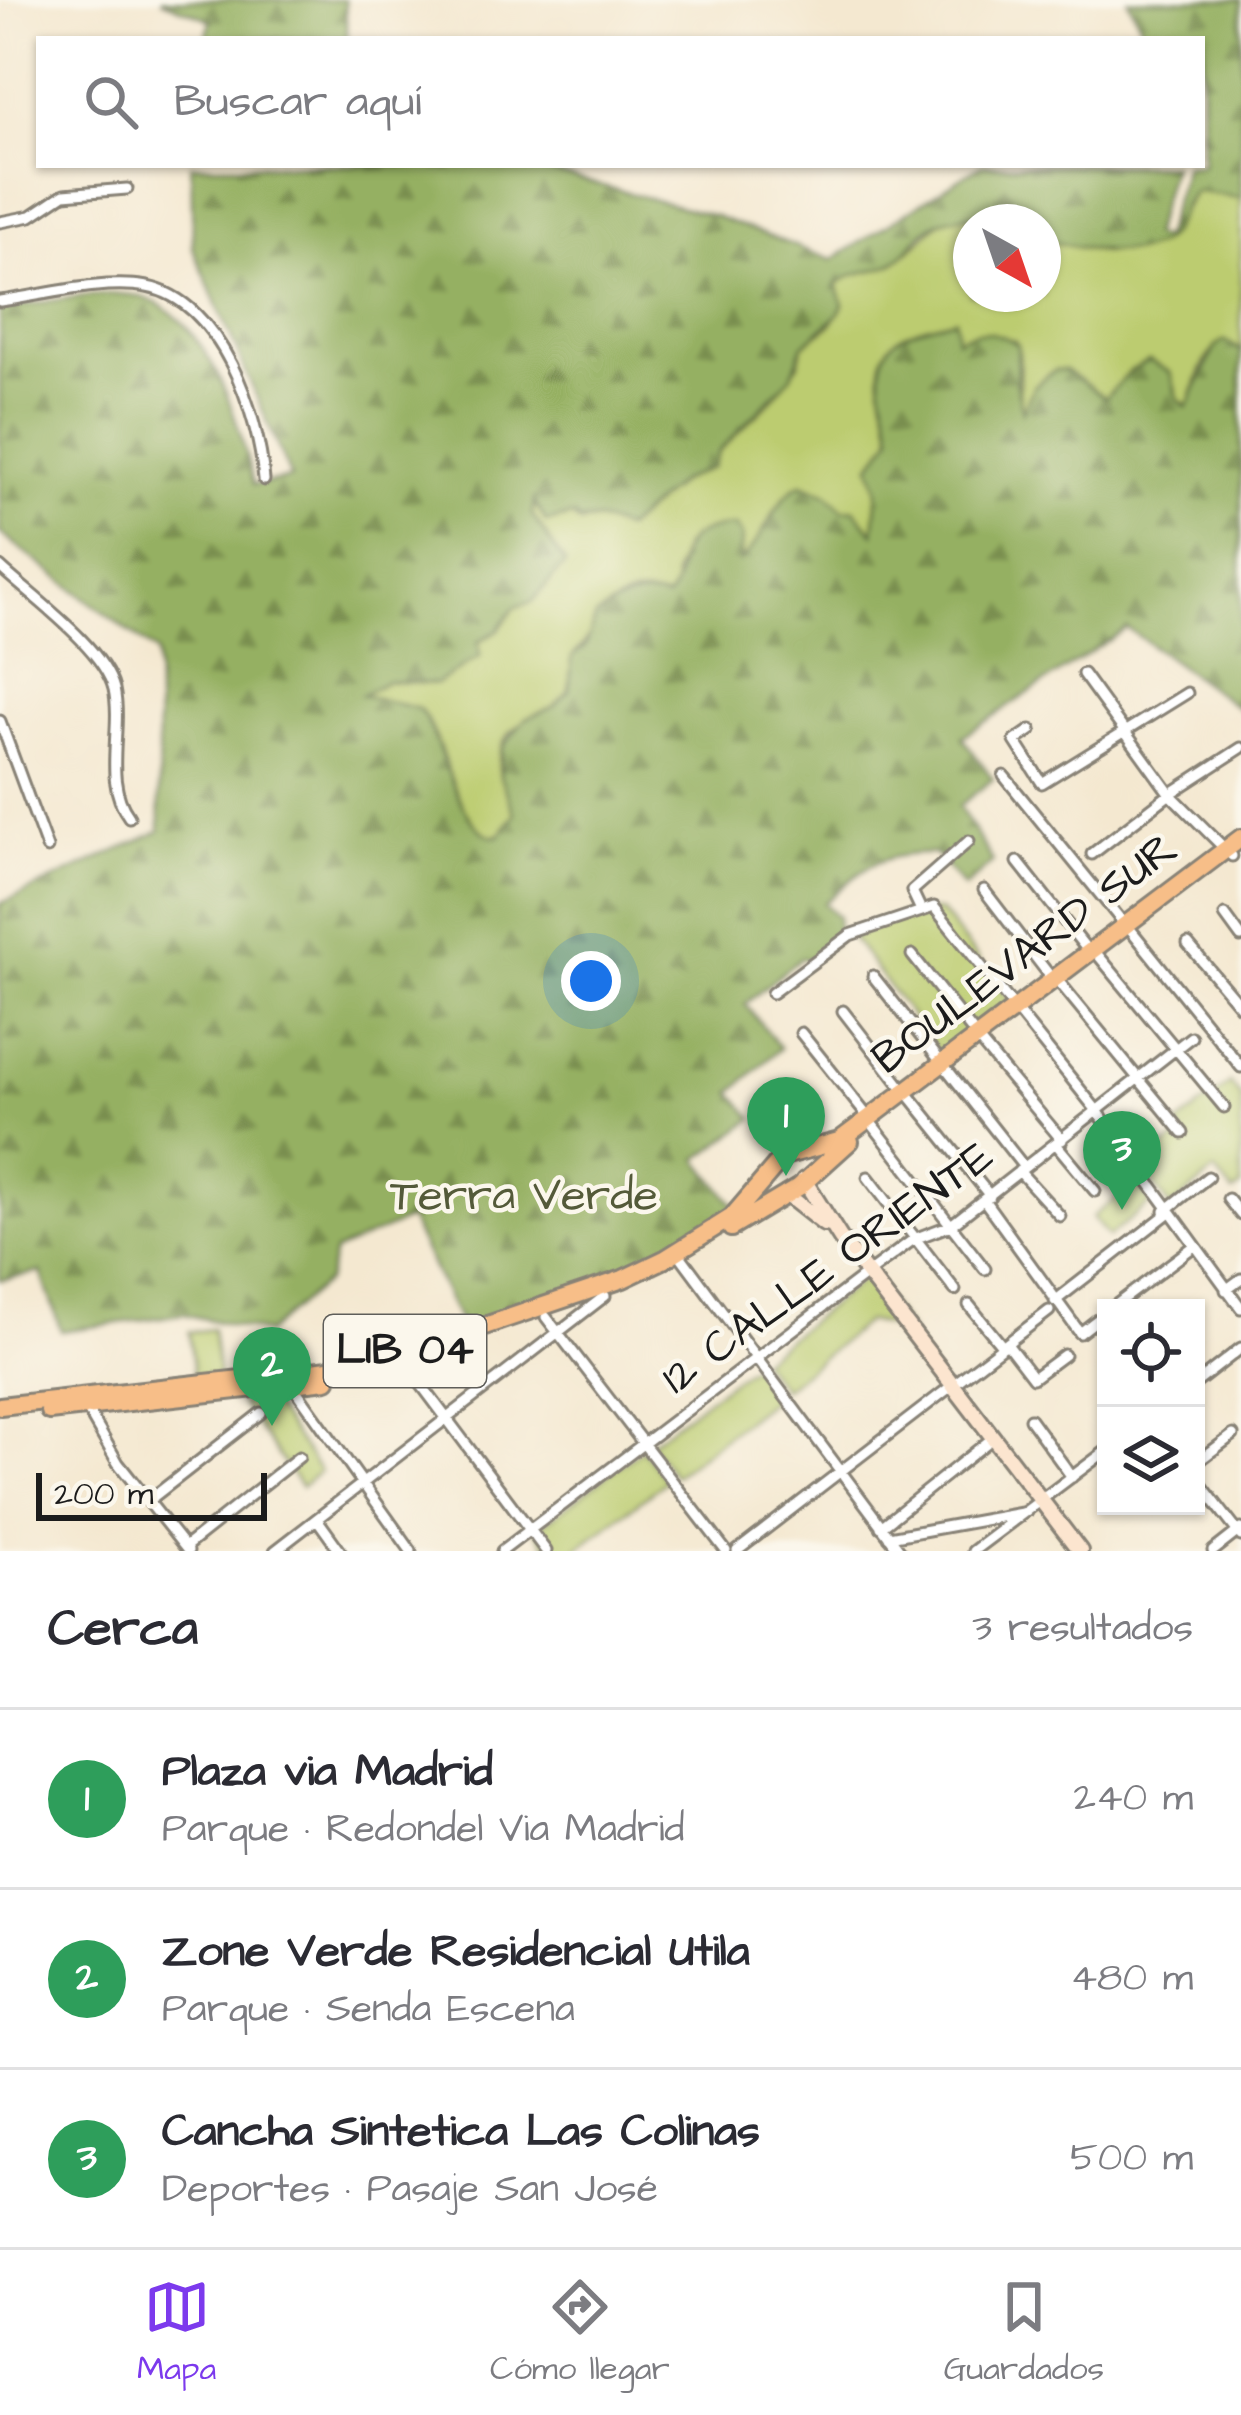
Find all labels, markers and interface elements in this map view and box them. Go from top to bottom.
search box [36,36,1205,168]
icon: search [78,69,144,135]
text: Buscar aquí [174,71,421,133]
north arrow [953,204,1061,312]
street label: BOULEVARD SUR [859,819,1191,1089]
your location [561,951,621,1011]
pin: 1 [747,1077,825,1176]
pin: 3 [1083,1111,1161,1210]
street label: 12 CALLE ORIENTE [650,1127,1006,1409]
park label: Terra Verde [390,1165,658,1227]
map controls [1097,1299,1205,1515]
button: locate [1097,1299,1205,1407]
road number: LIB 04 [324,1315,486,1387]
pin: 2 [233,1327,311,1426]
button: layers [1097,1407,1205,1515]
scale bar [36,1467,267,1520]
text: 200 m [54,1471,153,1517]
text: Cerca [48,1594,198,1665]
text: 3 resultados [972,1602,1193,1656]
text: Plaza via Madrid [162,1741,493,1803]
text: 1 [85,1772,90,1826]
text: 240 m [1074,1772,1193,1826]
text: Parque · Redondel Via Madrid [162,1803,684,1857]
text: Zone Verde Residencial Utila [162,1921,750,1983]
text: 2 [76,1952,98,2006]
text: 480 m [1071,1952,1193,2006]
text: Parque · Senda Escena [162,1983,575,2037]
text: Cancha Sintetica Las Colinas [162,2101,760,2163]
text: 3 [77,2132,97,2186]
text: 500 m [1070,2132,1193,2186]
text: Deportes · Pasaje San José [162,2163,658,2217]
tab: Mapa [137,2274,216,2392]
tab: Cómo llegar [490,2274,670,2392]
tab: Guardados [944,2274,1104,2392]

